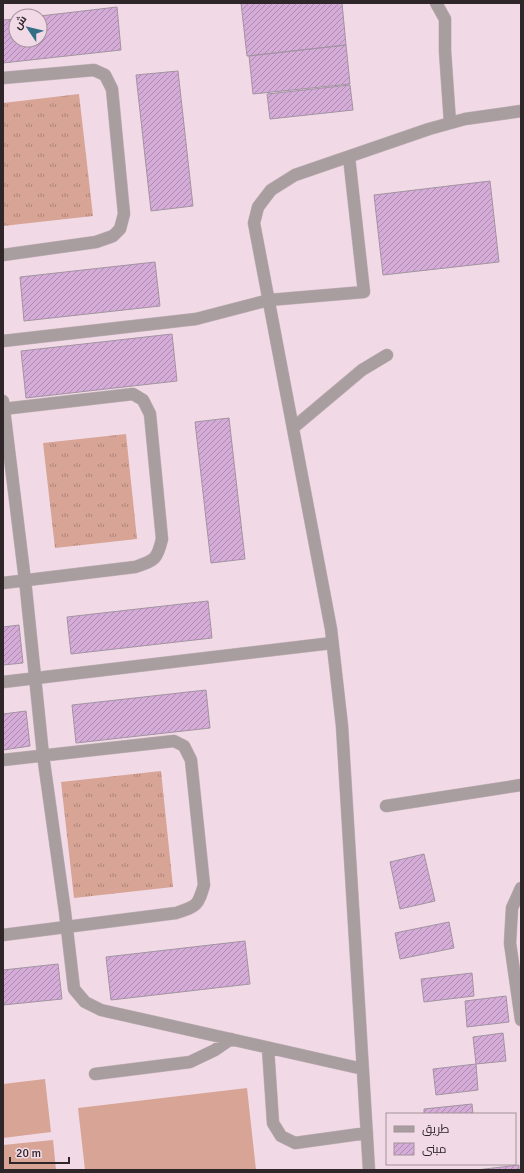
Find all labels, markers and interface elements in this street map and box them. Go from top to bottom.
north arrow [8,8,48,48]
text: ش [11,13,30,32]
legend [386,1113,516,1165]
text: طريق [422,1122,450,1137]
scale bar [10,1139,69,1165]
text: مبنى [422,1142,447,1157]
text: 20 m [16,1146,41,1161]

